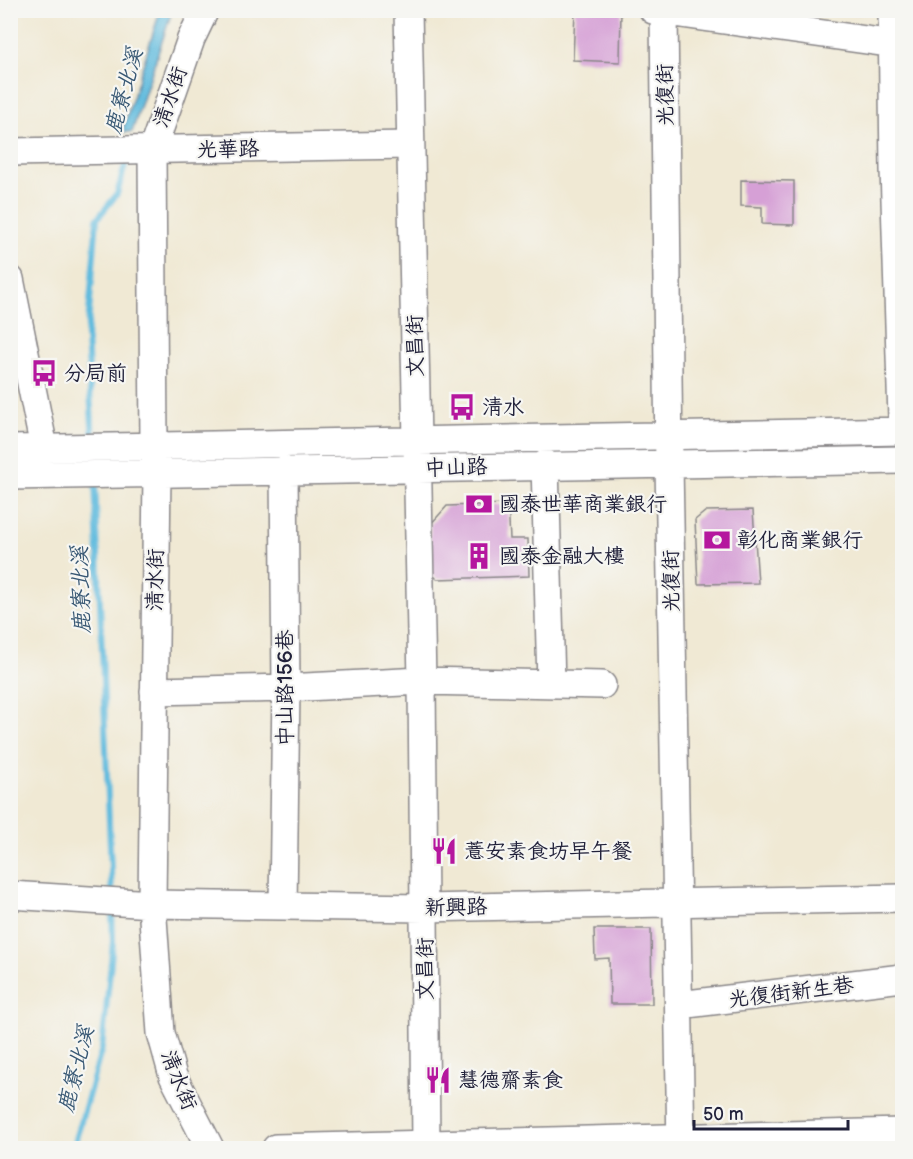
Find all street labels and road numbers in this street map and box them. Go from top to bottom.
street label: 清水街 [148,63,193,131]
street label: 光復街 [652,63,679,127]
street label: 光華路 [196,136,260,163]
street label: 文昌街 [402,314,429,378]
street label: 中山路 [424,454,488,481]
street label: 清水街 [142,548,169,612]
street label: 光復街 [658,549,685,613]
street label: 中山路156巷 [273,630,298,747]
street label: 新興路 [424,894,488,921]
street label: 文昌街 [413,938,438,1001]
street label: 光復街新生巷 [727,972,855,1013]
street label: 清水街 [155,1046,202,1114]

